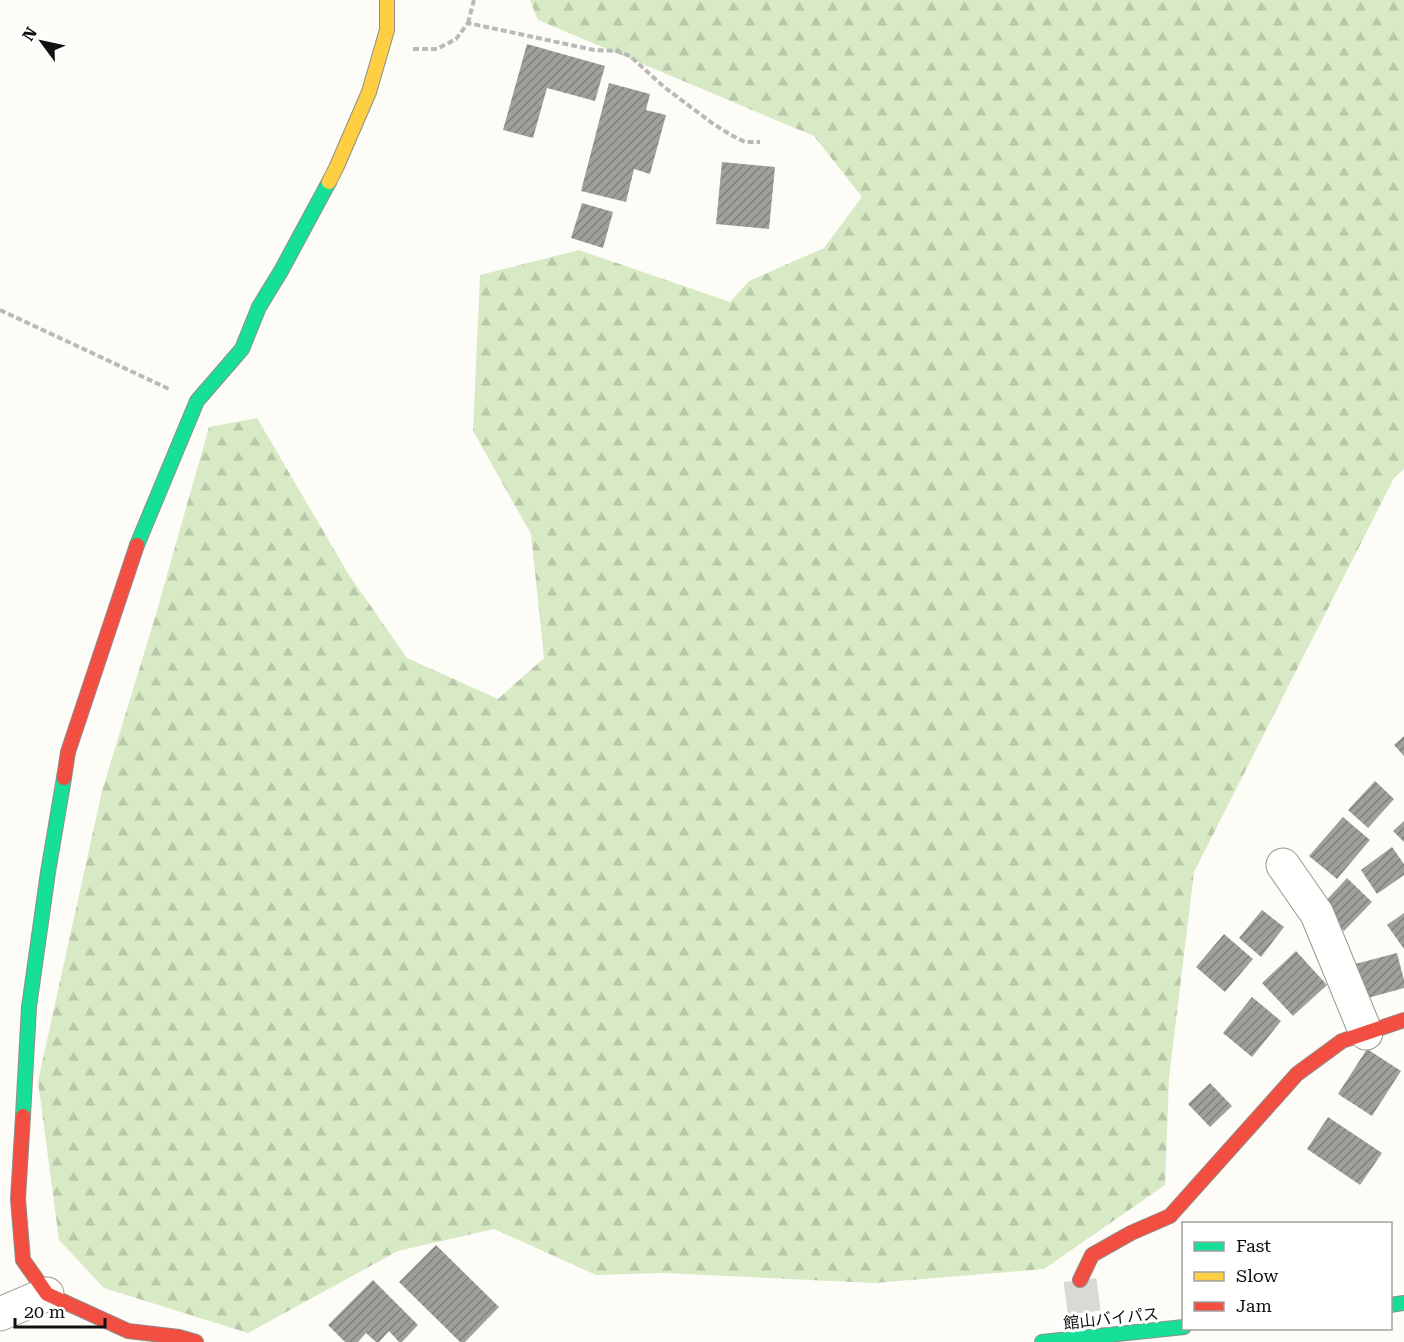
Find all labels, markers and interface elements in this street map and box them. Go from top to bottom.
north arrow [12,12,72,72]
text: N [19,24,41,44]
legend [1182,1222,1392,1330]
text: Fast [1236,1235,1271,1256]
text: Slow [1236,1265,1278,1286]
scale bar [15,1291,105,1329]
text: Jam [1236,1295,1272,1316]
text: 20 m [24,1301,65,1322]
street label: 館山バイパス [1062,1304,1160,1333]

